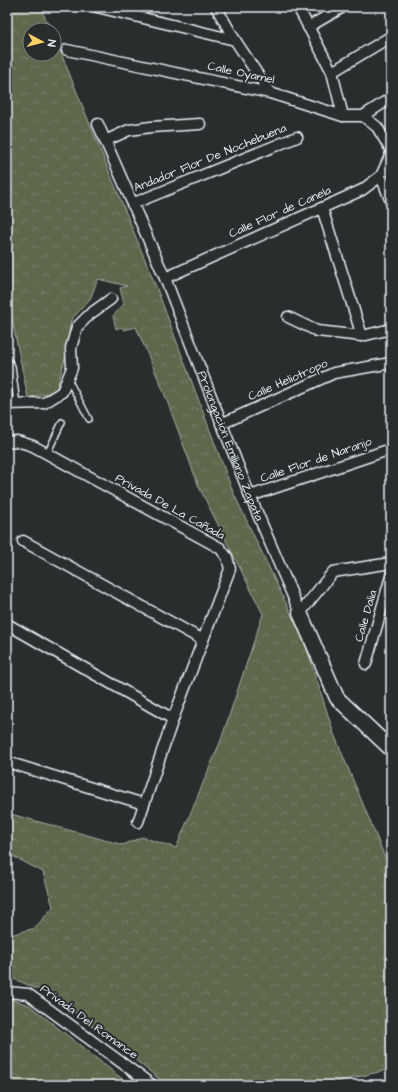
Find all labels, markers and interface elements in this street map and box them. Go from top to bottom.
north arrow [22,22,62,62]
text: N [44,39,59,48]
street label: Calle Oyamel [206,58,276,89]
street label: Andador Flor De Nochebuena [131,120,289,196]
street label: Calle Flor de Canela [226,182,334,242]
street label: Calle Heliotropo [245,355,331,405]
street label: Prolongación Emiliano Zapata [193,368,268,523]
street label: Calle Flor de Naranjo [258,433,374,487]
street label: Privada De La Cañada [112,470,228,544]
street label: Calle Dalia [350,588,382,644]
street label: Privada Del Romance [37,981,142,1064]

